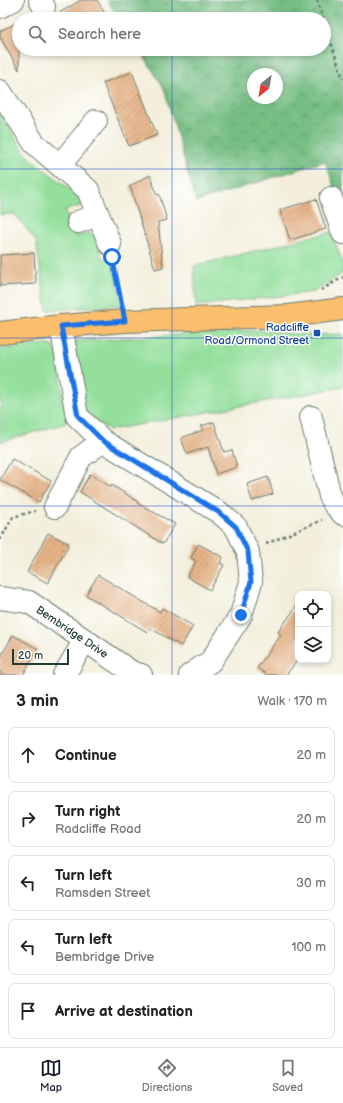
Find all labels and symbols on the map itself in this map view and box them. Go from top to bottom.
north arrow [247,68,283,104]
route start [103,248,121,266]
place label: Radcliffe Road/Ormond Street [204,321,310,347]
marker: Radcliffe Road/Ormond Street [312,328,322,338]
street label: Bembridge Drive [34,603,111,661]
route end [232,606,250,624]
scale bar [12,647,69,666]

